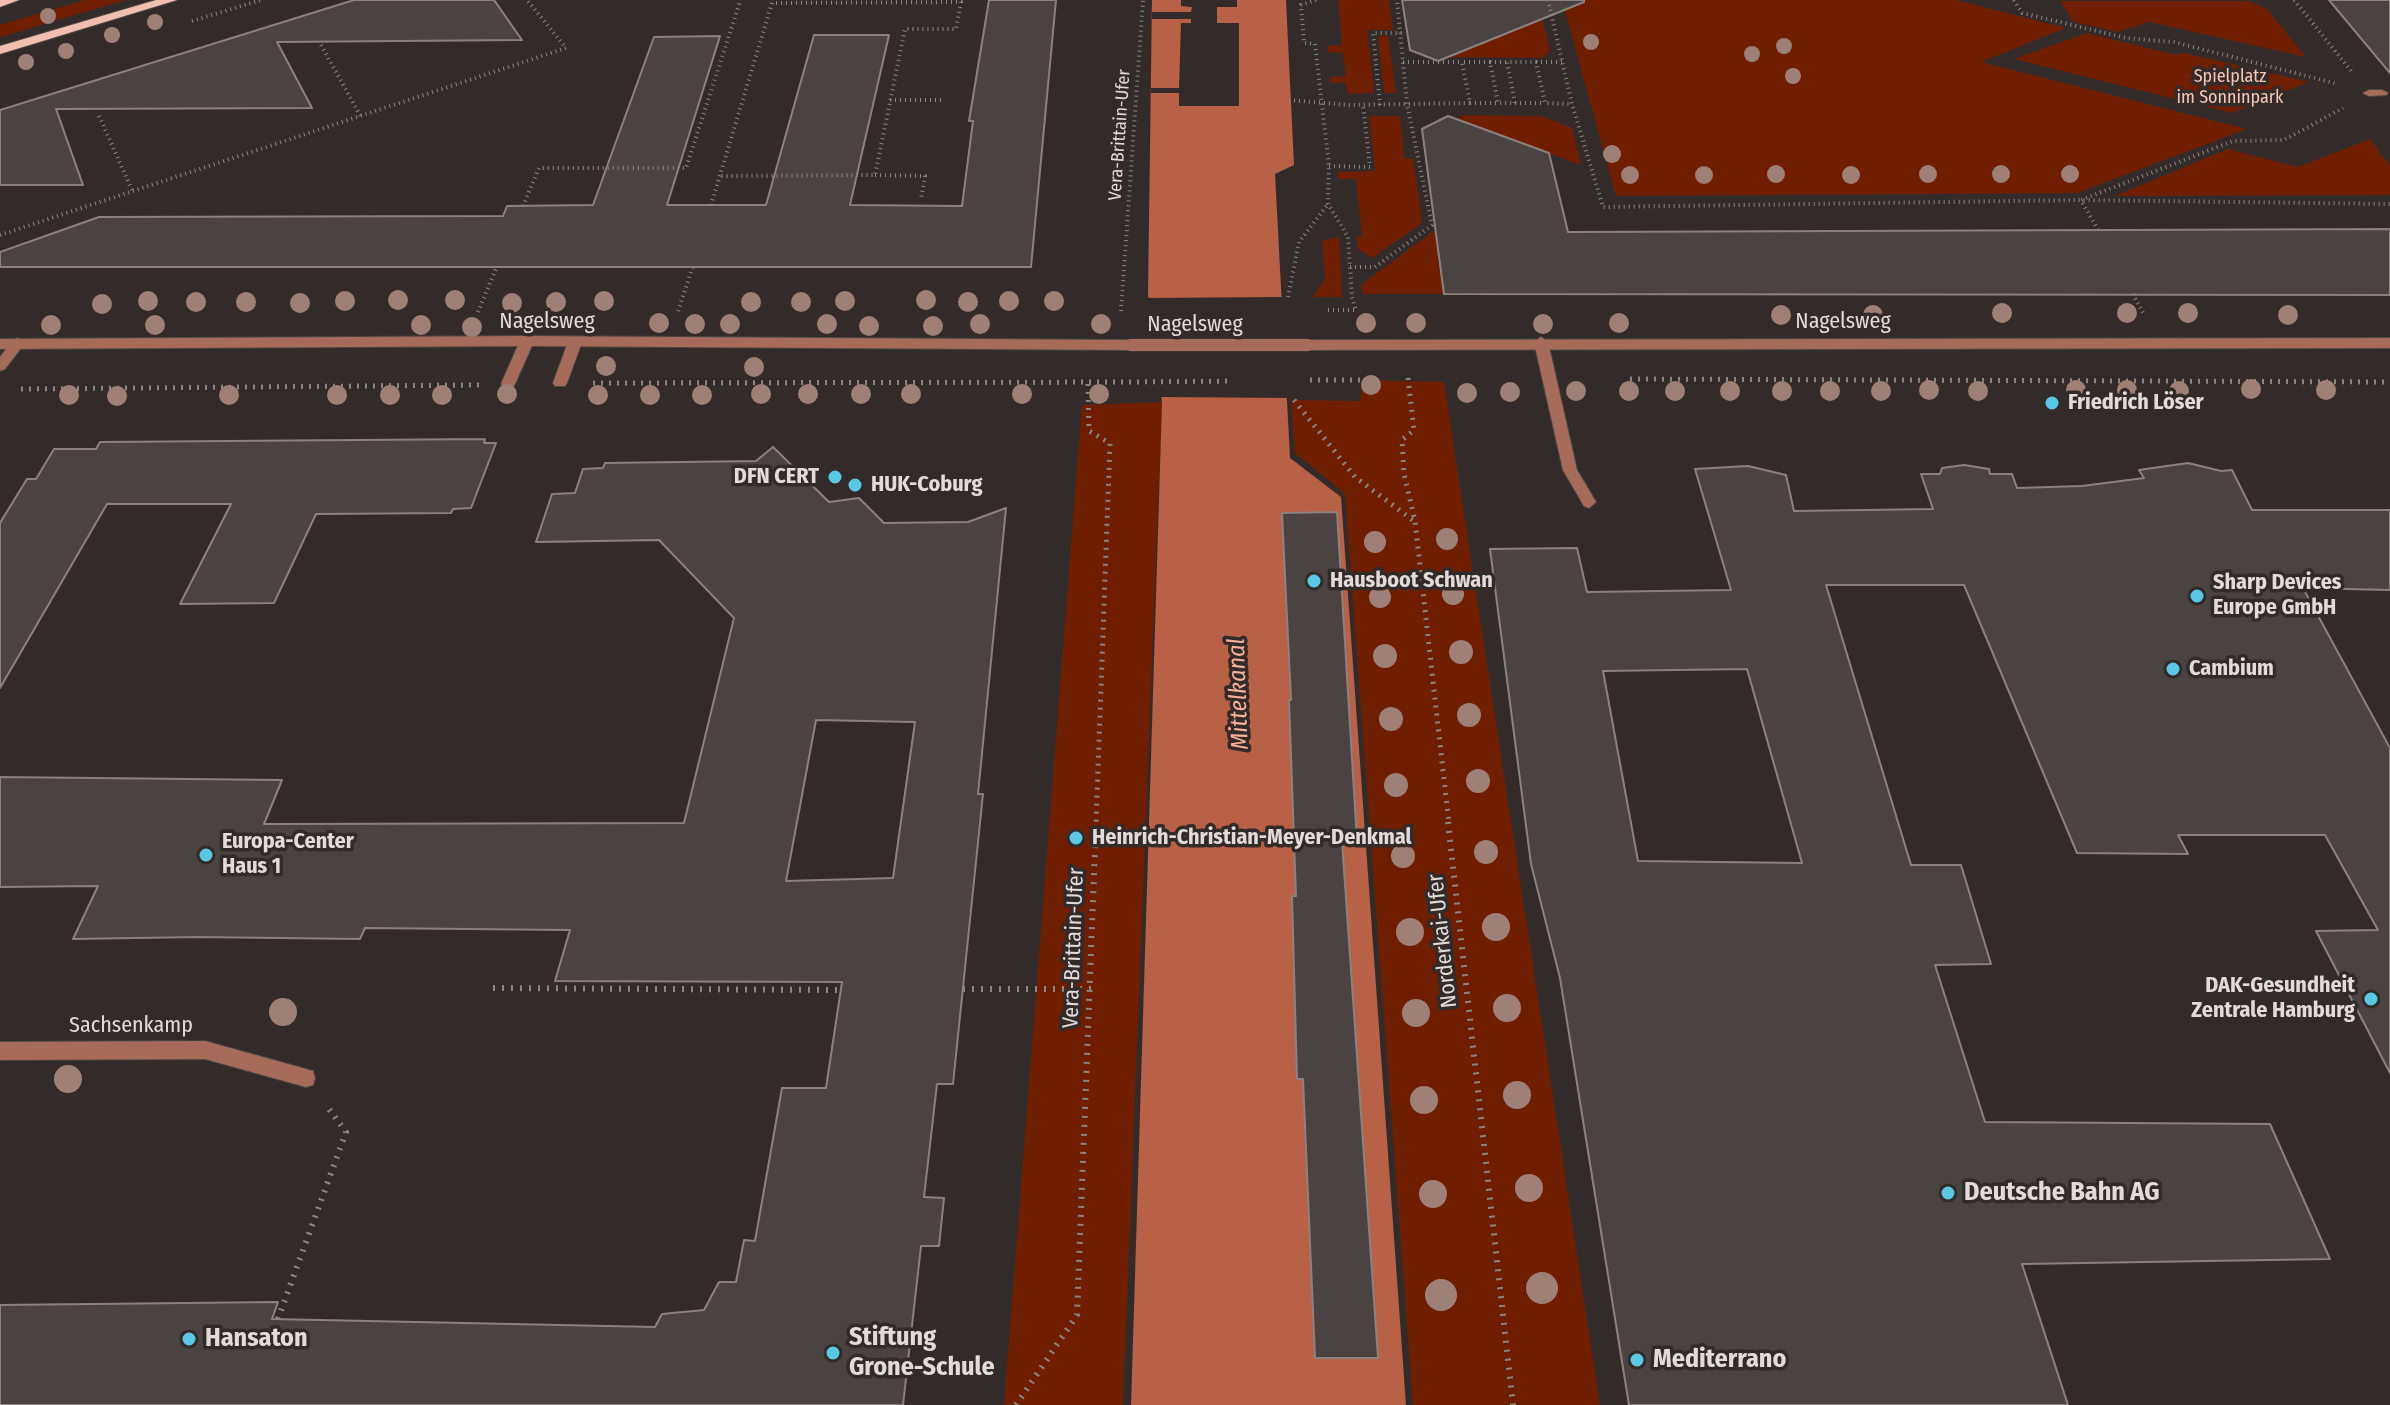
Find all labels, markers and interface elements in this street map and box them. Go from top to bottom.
park label: Spielplatz im Sonninpark [2177,66,2283,108]
street label: Vera-Brittain-Ufer [1105,69,1135,201]
street label: Nagelsweg [499,309,595,335]
street label: Nagelsweg [1795,309,1891,335]
street label: Nagelsweg [1147,312,1243,338]
place label: Friedrich Löser [2068,390,2204,416]
marker: Friedrich Löser [2043,394,2061,412]
place label: DFN CERT [734,464,819,490]
marker: DFN CERT [826,468,844,486]
place label: HUK-Coburg [871,472,982,498]
marker: HUK-Coburg [846,476,864,494]
place label: Hausboot Schwan [1330,568,1493,594]
place label: Sharp Devices Europe GmbH [2213,570,2342,622]
marker: Hausboot Schwan [1305,572,1323,590]
marker: Sharp Devices Europe GmbH [2188,587,2206,605]
water label: Mittelkanal [1223,638,1255,750]
place label: Cambium [2189,656,2274,682]
marker: Cambium [2164,660,2182,678]
place label: Heinrich-Christian-Meyer-Denkmal [1092,825,1412,851]
place label: Europa-Center Haus 1 [222,829,354,880]
marker: Heinrich-Christian-Meyer-Denkmal [1067,829,1085,847]
marker: Europa-Center Haus 1 [197,846,215,864]
street label: Vera-Brittain-Ufer [1058,867,1090,1029]
street label: Norderkai-Ufer [1423,873,1463,1009]
place label: DAK-Gesundheit Zentrale Hamburg [2191,973,2355,1024]
marker: DAK-Gesundheit Zentrale Hamburg [2362,990,2380,1008]
street label: Sachsenkamp [69,1013,193,1039]
place label: Deutsche Bahn AG [1964,1177,2160,1209]
marker: Deutsche Bahn AG [1939,1184,1957,1202]
place label: Stiftung Grone-Schule [849,1322,995,1384]
place label: Hansaton [205,1323,308,1355]
marker: Hansaton [180,1330,198,1348]
marker: Stiftung Grone-Schule [824,1344,842,1362]
place label: Mediterrano [1653,1344,1786,1376]
marker: Mediterrano [1628,1351,1646,1369]

